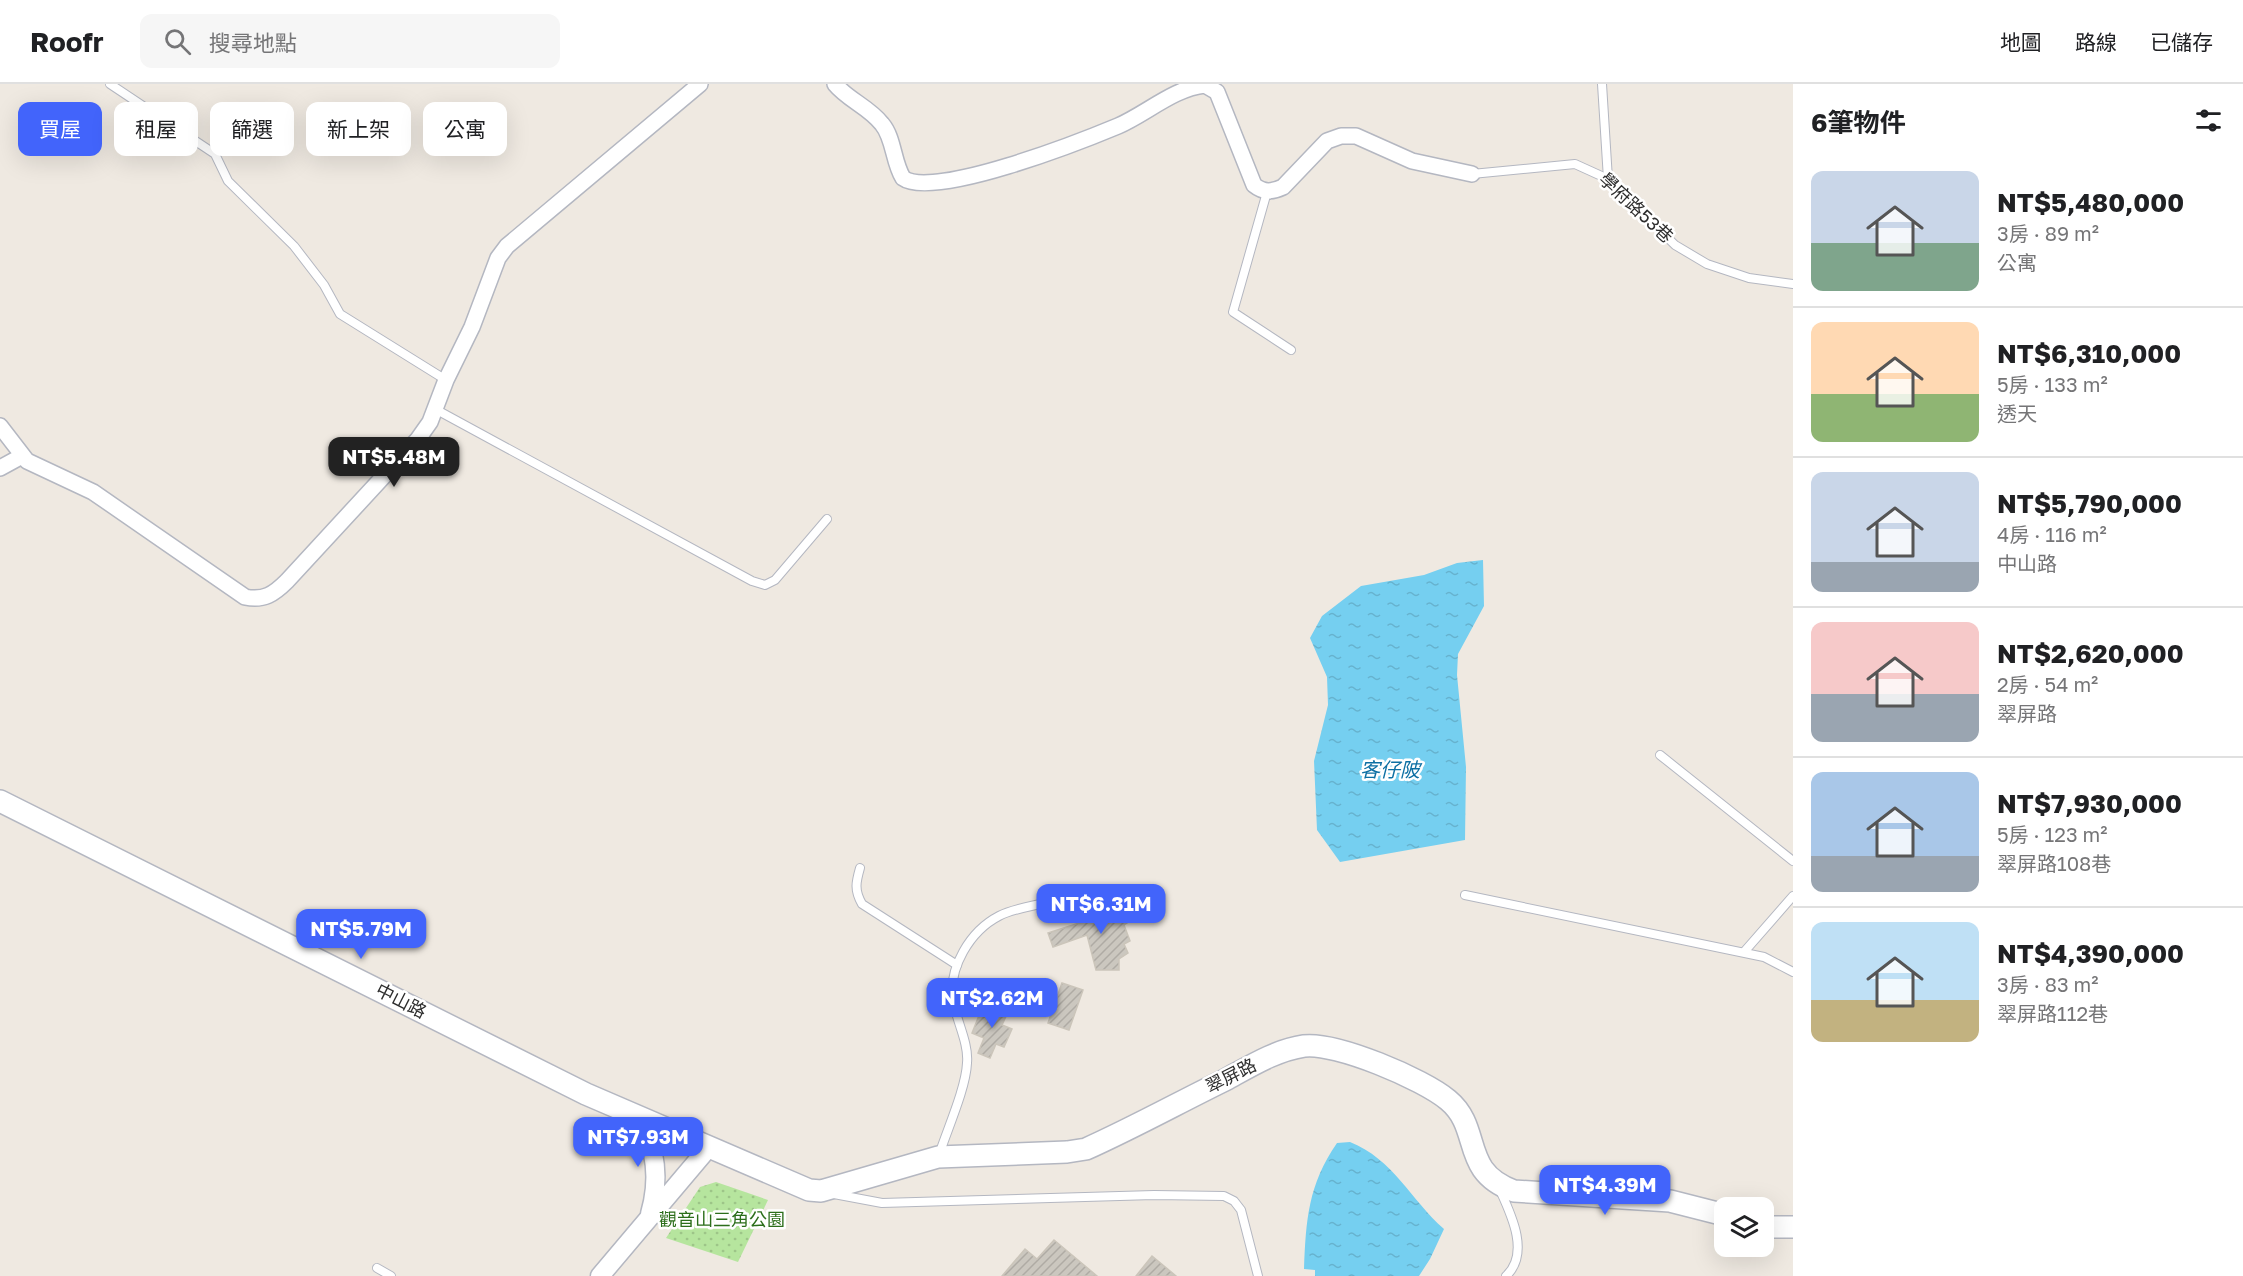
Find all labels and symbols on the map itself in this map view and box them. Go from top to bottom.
street label: 學府路53巷 [1595,168,1678,247]
pin: NT$5.48M [332,437,456,488]
water label: 客仔陂 [1360,757,1423,781]
pin: NT$6.31M [1039,884,1163,935]
pin: NT$5.79M [299,909,423,960]
street label: 中山路 [372,978,431,1022]
pin: NT$2.62M [930,978,1054,1029]
street label: 翠屏路 [1201,1053,1260,1097]
pin: NT$7.93M [576,1117,700,1168]
pin: NT$4.39M [1543,1165,1667,1216]
park label: 觀音山三角公園 [659,1208,785,1230]

